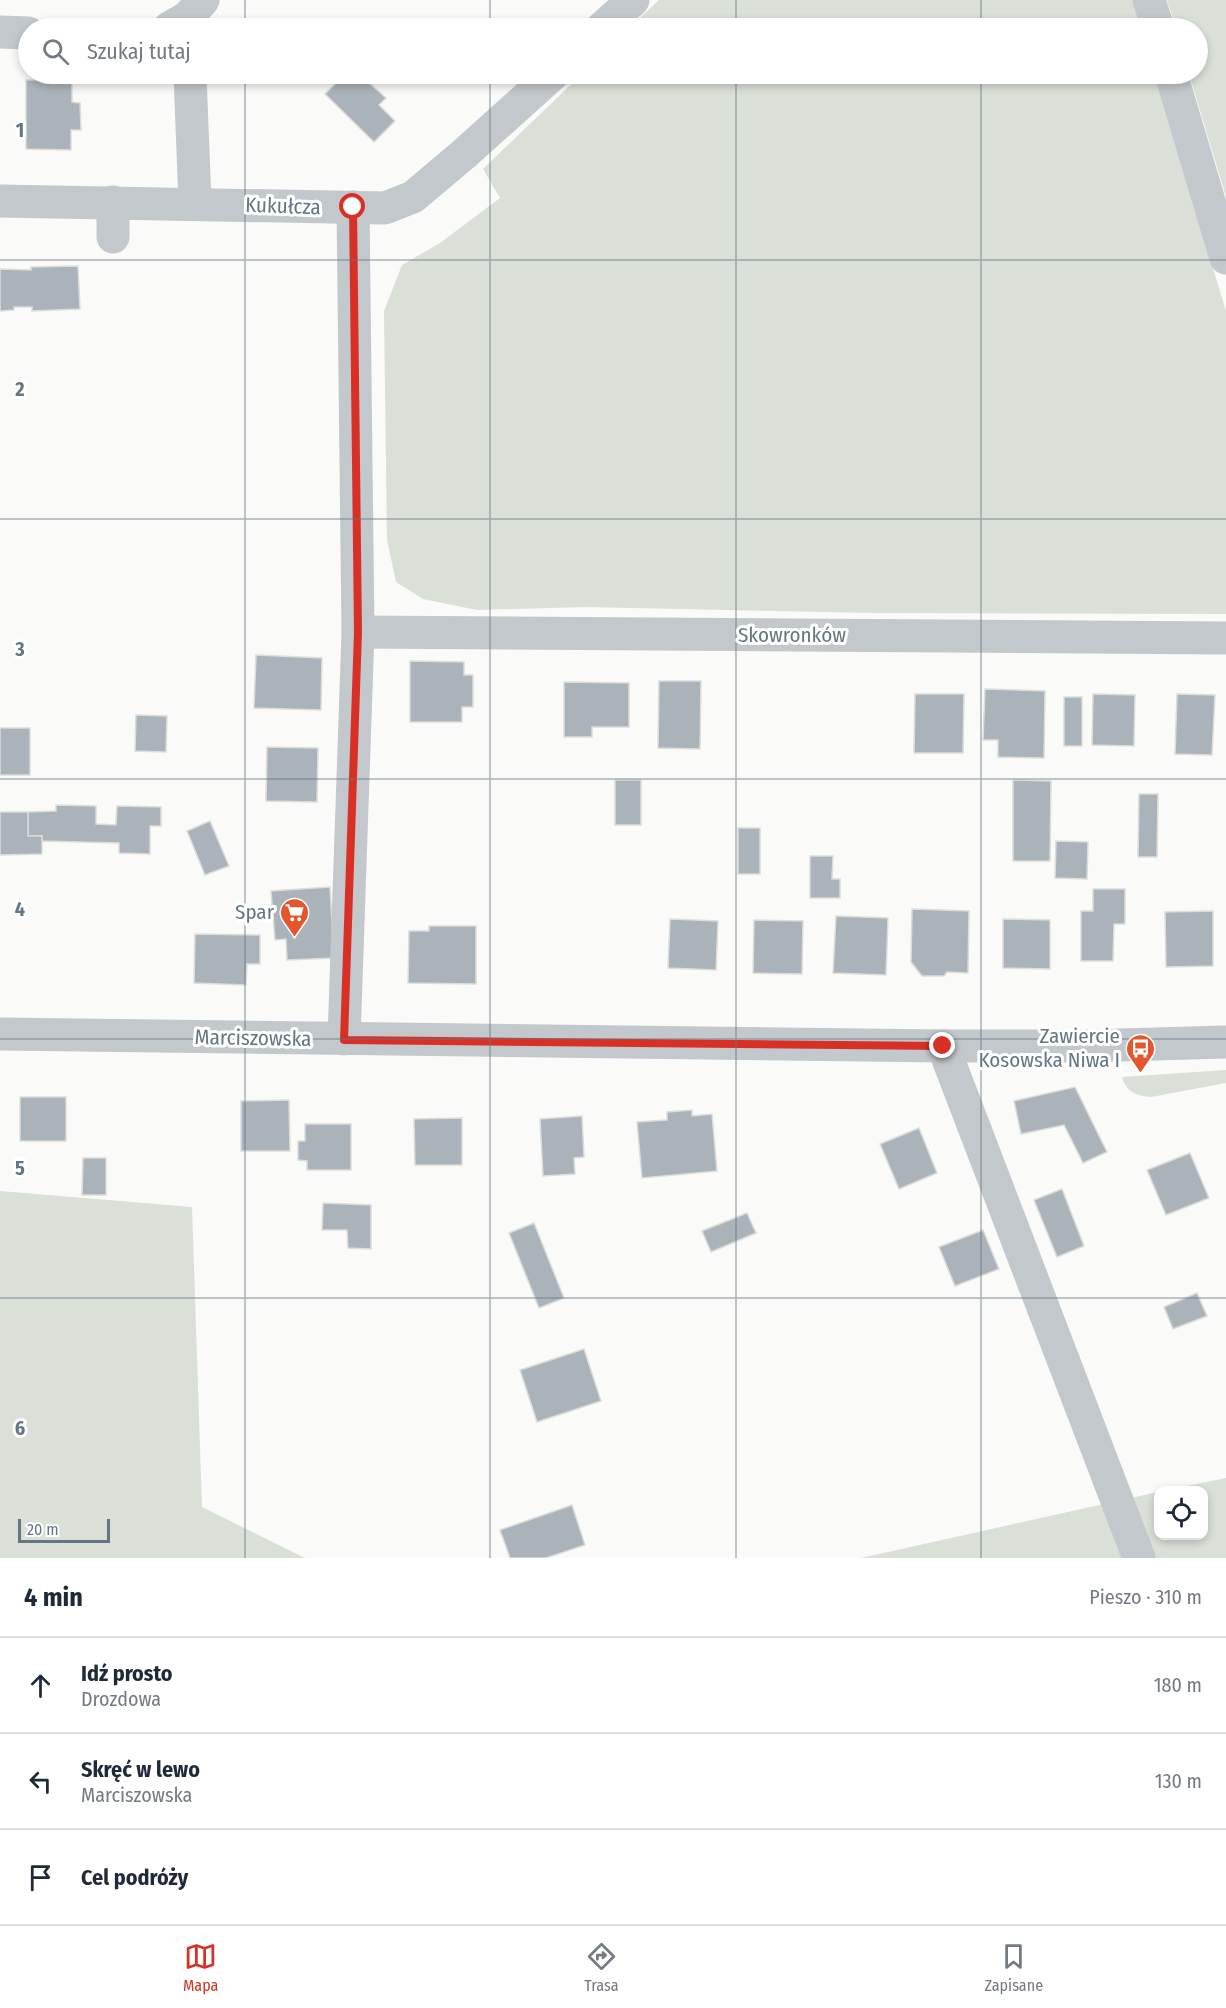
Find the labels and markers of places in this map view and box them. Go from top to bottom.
supermarket icon: Spar [279,896,311,938]
place label: Spar [235,899,275,925]
place label: Zawiercie Kosowska Niwa I [978,1023,1120,1073]
bus stop icon: Zawiercie Kosowska Niwa I [1125,1032,1157,1074]

